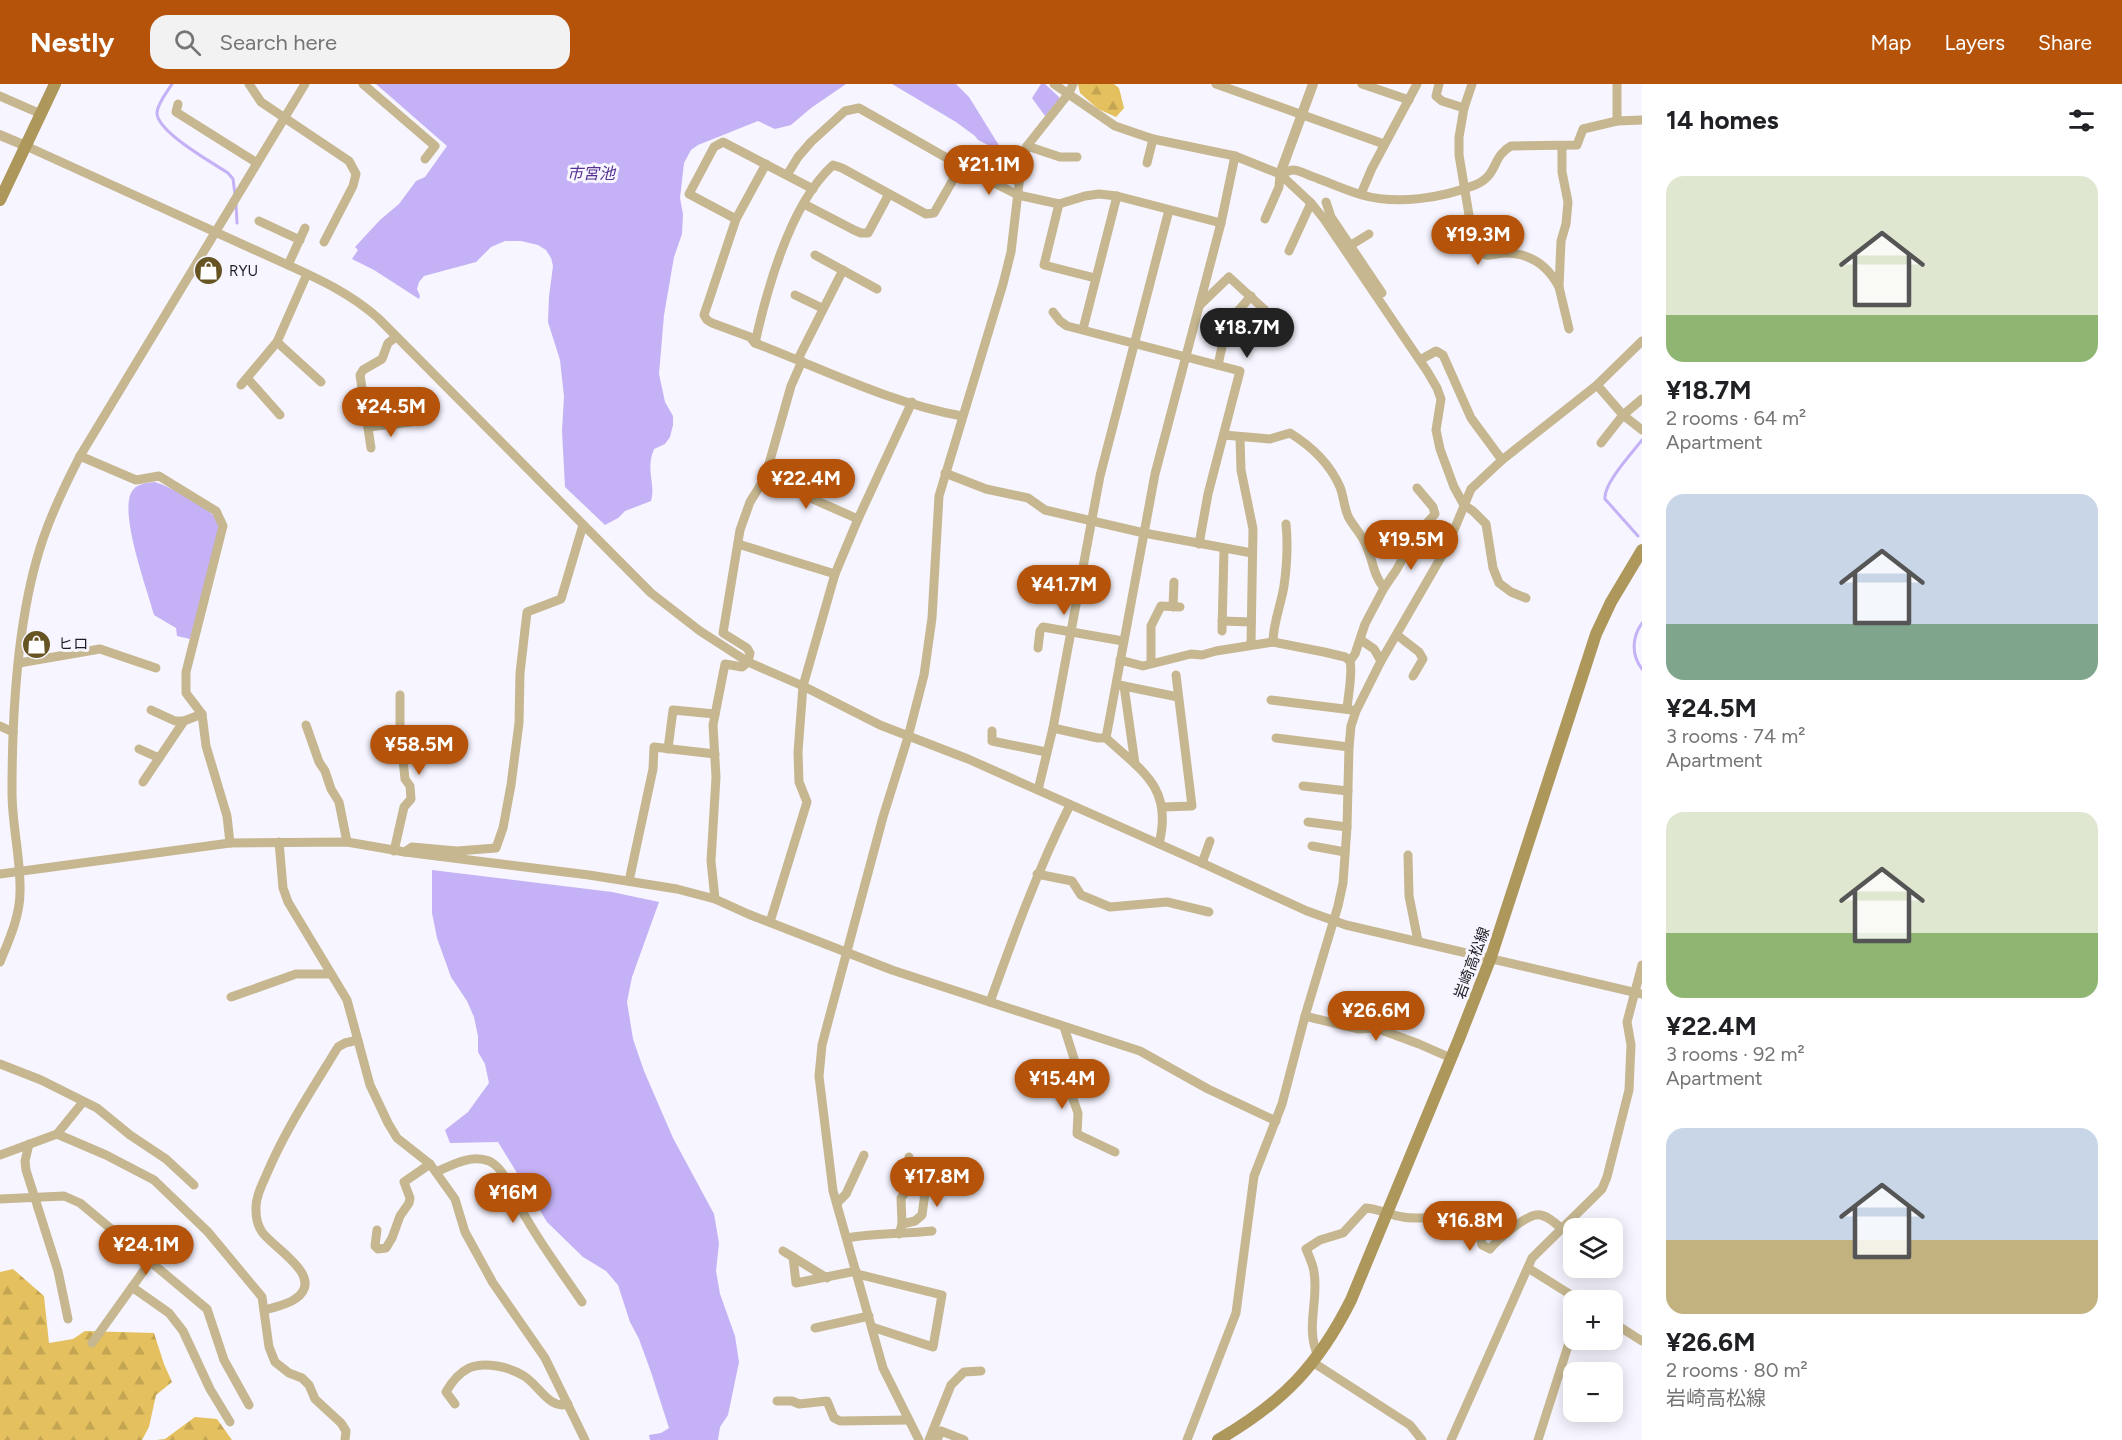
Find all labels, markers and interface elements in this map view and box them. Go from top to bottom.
search box [150,15,570,69]
text: Nestly [30,25,114,59]
icon: search [171,26,204,59]
text: Search here [219,29,337,56]
text: Map [1871,30,1911,55]
text: Layers [1944,30,2005,55]
text: Share [2038,30,2092,55]
text: 14 homes [1666,104,1779,136]
icon: filters [2065,104,2098,137]
pin: ¥21.1M [940,145,1038,196]
text: ¥21.1M [958,152,1020,176]
water label: 市宮池 [567,164,617,183]
pin: ¥19.3M [1429,215,1527,266]
icon: home [1828,215,1936,323]
text: ¥19.3M [1445,222,1511,246]
shop icon: RYU [192,255,224,287]
place label: RYU [229,262,258,280]
pin: ¥18.7M [1198,308,1296,359]
text: ¥18.7M [1214,315,1280,339]
text: ¥18.7M [1666,374,1752,406]
pin: ¥24.5M [342,387,440,438]
text: ¥24.5M [356,394,426,418]
text: 2 rooms · 64 m² [1666,406,1806,430]
text: Apartment [1666,430,1763,454]
pin: ¥22.4M [757,459,855,510]
text: ¥22.4M [771,466,841,490]
pin: ¥19.5M [1362,520,1460,571]
text: ¥19.5M [1378,527,1444,551]
icon: home [1828,533,1936,641]
pin: ¥41.7M [1015,565,1113,616]
text: ¥41.7M [1031,572,1097,596]
shop icon: ヒロ [21,628,53,660]
place label: ヒロ [58,635,88,653]
text: ¥24.5M [1666,692,1757,724]
text: 3 rooms · 74 m² [1666,724,1805,748]
pin: ¥58.5M [370,725,468,776]
text: ¥58.5M [384,732,454,756]
text: Apartment [1666,748,1763,772]
icon: home [1828,851,1936,959]
street label: 岩崎高松線 [1451,925,1493,1001]
pin: ¥26.6M [1327,991,1425,1042]
text: ¥26.6M [1342,998,1410,1022]
text: ¥22.4M [1666,1010,1757,1042]
text: 3 rooms · 92 m² [1666,1042,1805,1066]
pin: ¥15.4M [1013,1059,1111,1110]
text: ¥15.4M [1029,1066,1095,1090]
text: Apartment [1666,1066,1763,1090]
pin: ¥17.8M [888,1157,986,1208]
text: ¥17.8M [904,1164,970,1188]
icon: home [1828,1167,1936,1275]
pin: ¥16M [477,1173,549,1224]
text: ¥16M [488,1180,538,1204]
pin: ¥16.8M [1421,1201,1519,1252]
text: ¥16.8M [1437,1208,1503,1232]
map controls [1563,1218,1623,1422]
button: layers [1563,1218,1623,1278]
pin: ¥24.1M [97,1225,195,1276]
text: ¥24.1M [113,1232,179,1256]
button: + [1563,1290,1623,1350]
text: ¥26.6M [1666,1326,1755,1358]
text: 2 rooms · 80 m² [1666,1358,1808,1382]
button: − [1563,1362,1623,1422]
text: 岩崎高松線 [1666,1386,1766,1410]

